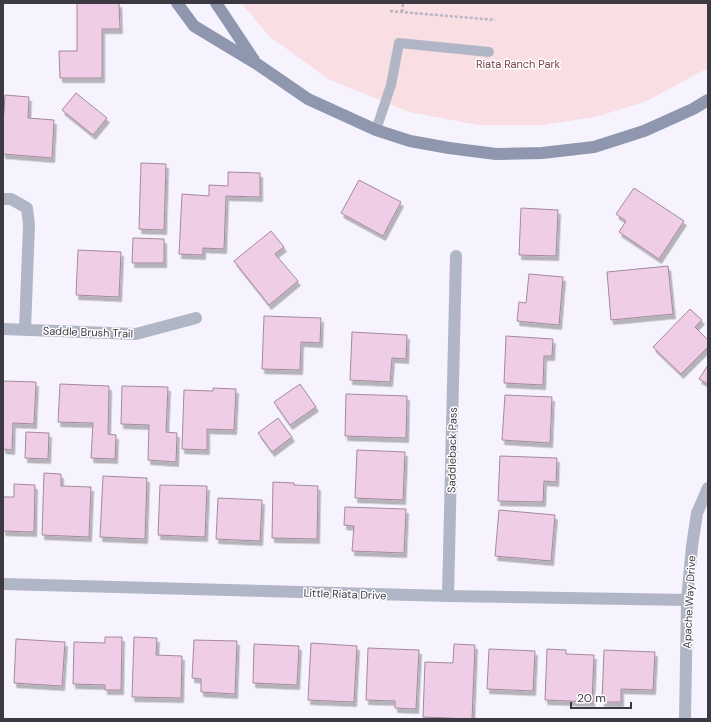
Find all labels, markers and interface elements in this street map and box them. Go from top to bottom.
park label: Riata Ranch Park [476,57,561,71]
street label: Saddle Brush Trail [43,323,133,341]
street label: Saddleback Pass [444,407,460,493]
street label: Apache Way Drive [680,555,698,649]
street label: Little Riata Drive [303,586,387,602]
scale bar [571,684,631,710]
text: 20 m [577,690,606,706]

